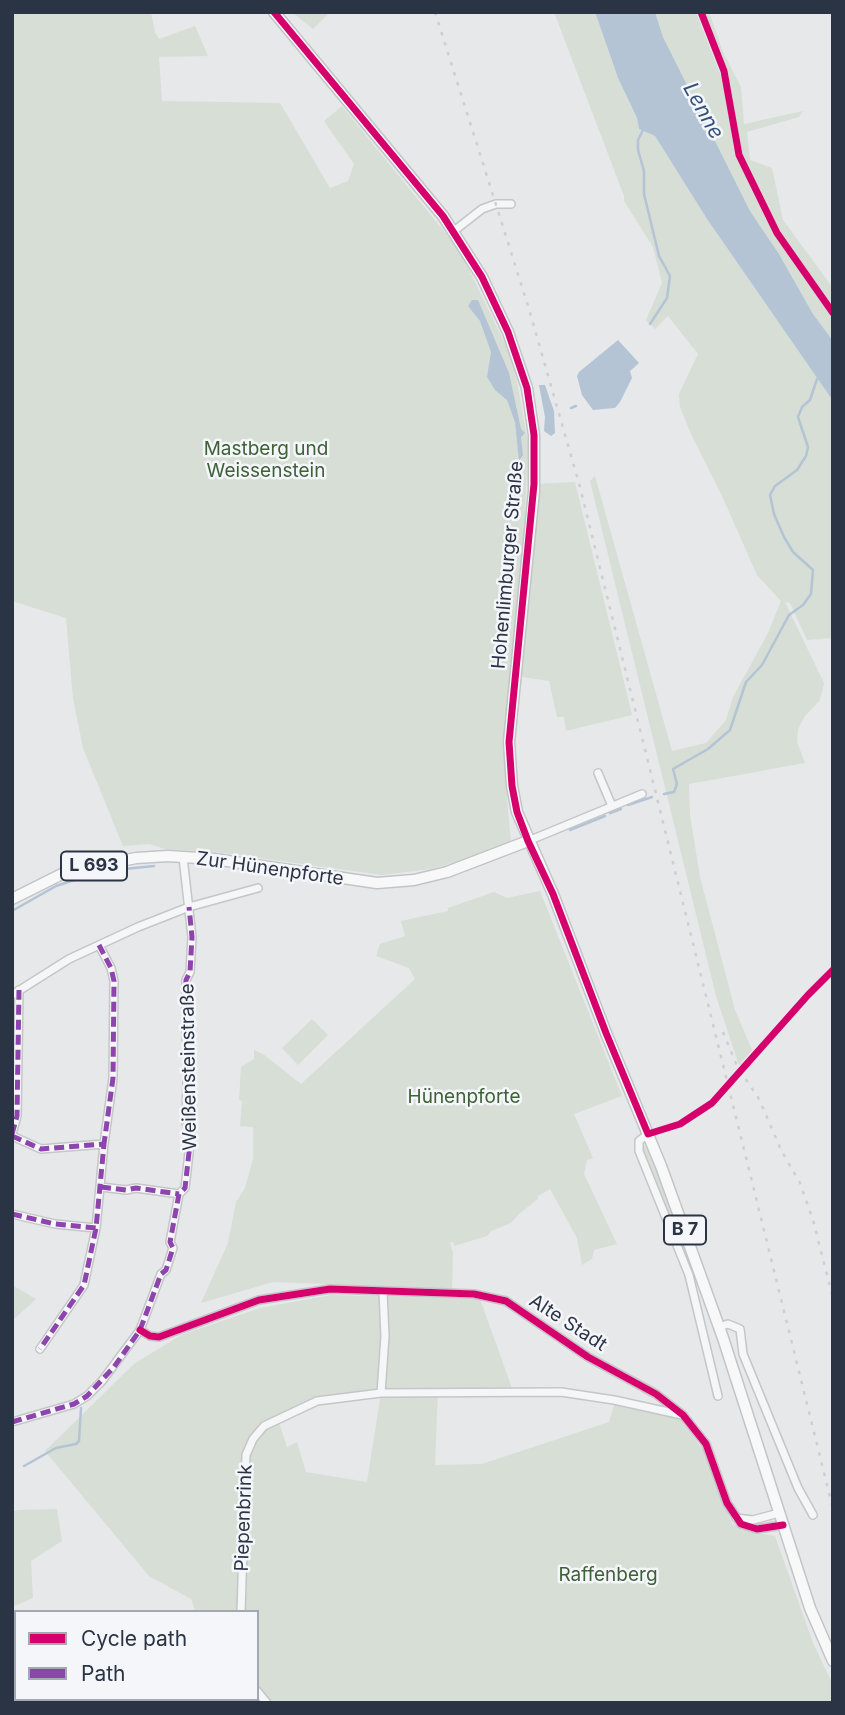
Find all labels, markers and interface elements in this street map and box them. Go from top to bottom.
water label: Lenne [677,78,729,144]
park label: Mastberg und Weissenstein [204,438,328,482]
street label: Hohenlimburger Straße [488,460,528,670]
street label: Zur Hünenpforte [195,847,345,891]
road number: L 693 [61,852,127,880]
street label: Weißensteinstraße [176,983,202,1151]
park label: Hünenpforte [408,1086,520,1108]
road number: B 7 [664,1216,706,1245]
street label: Alte Stadt [525,1290,611,1356]
street label: Piepenbrink [231,1464,257,1572]
park label: Raffenberg [558,1564,658,1586]
legend [14,1610,259,1701]
text: Cycle path [81,1626,187,1651]
text: Path [81,1661,126,1686]

